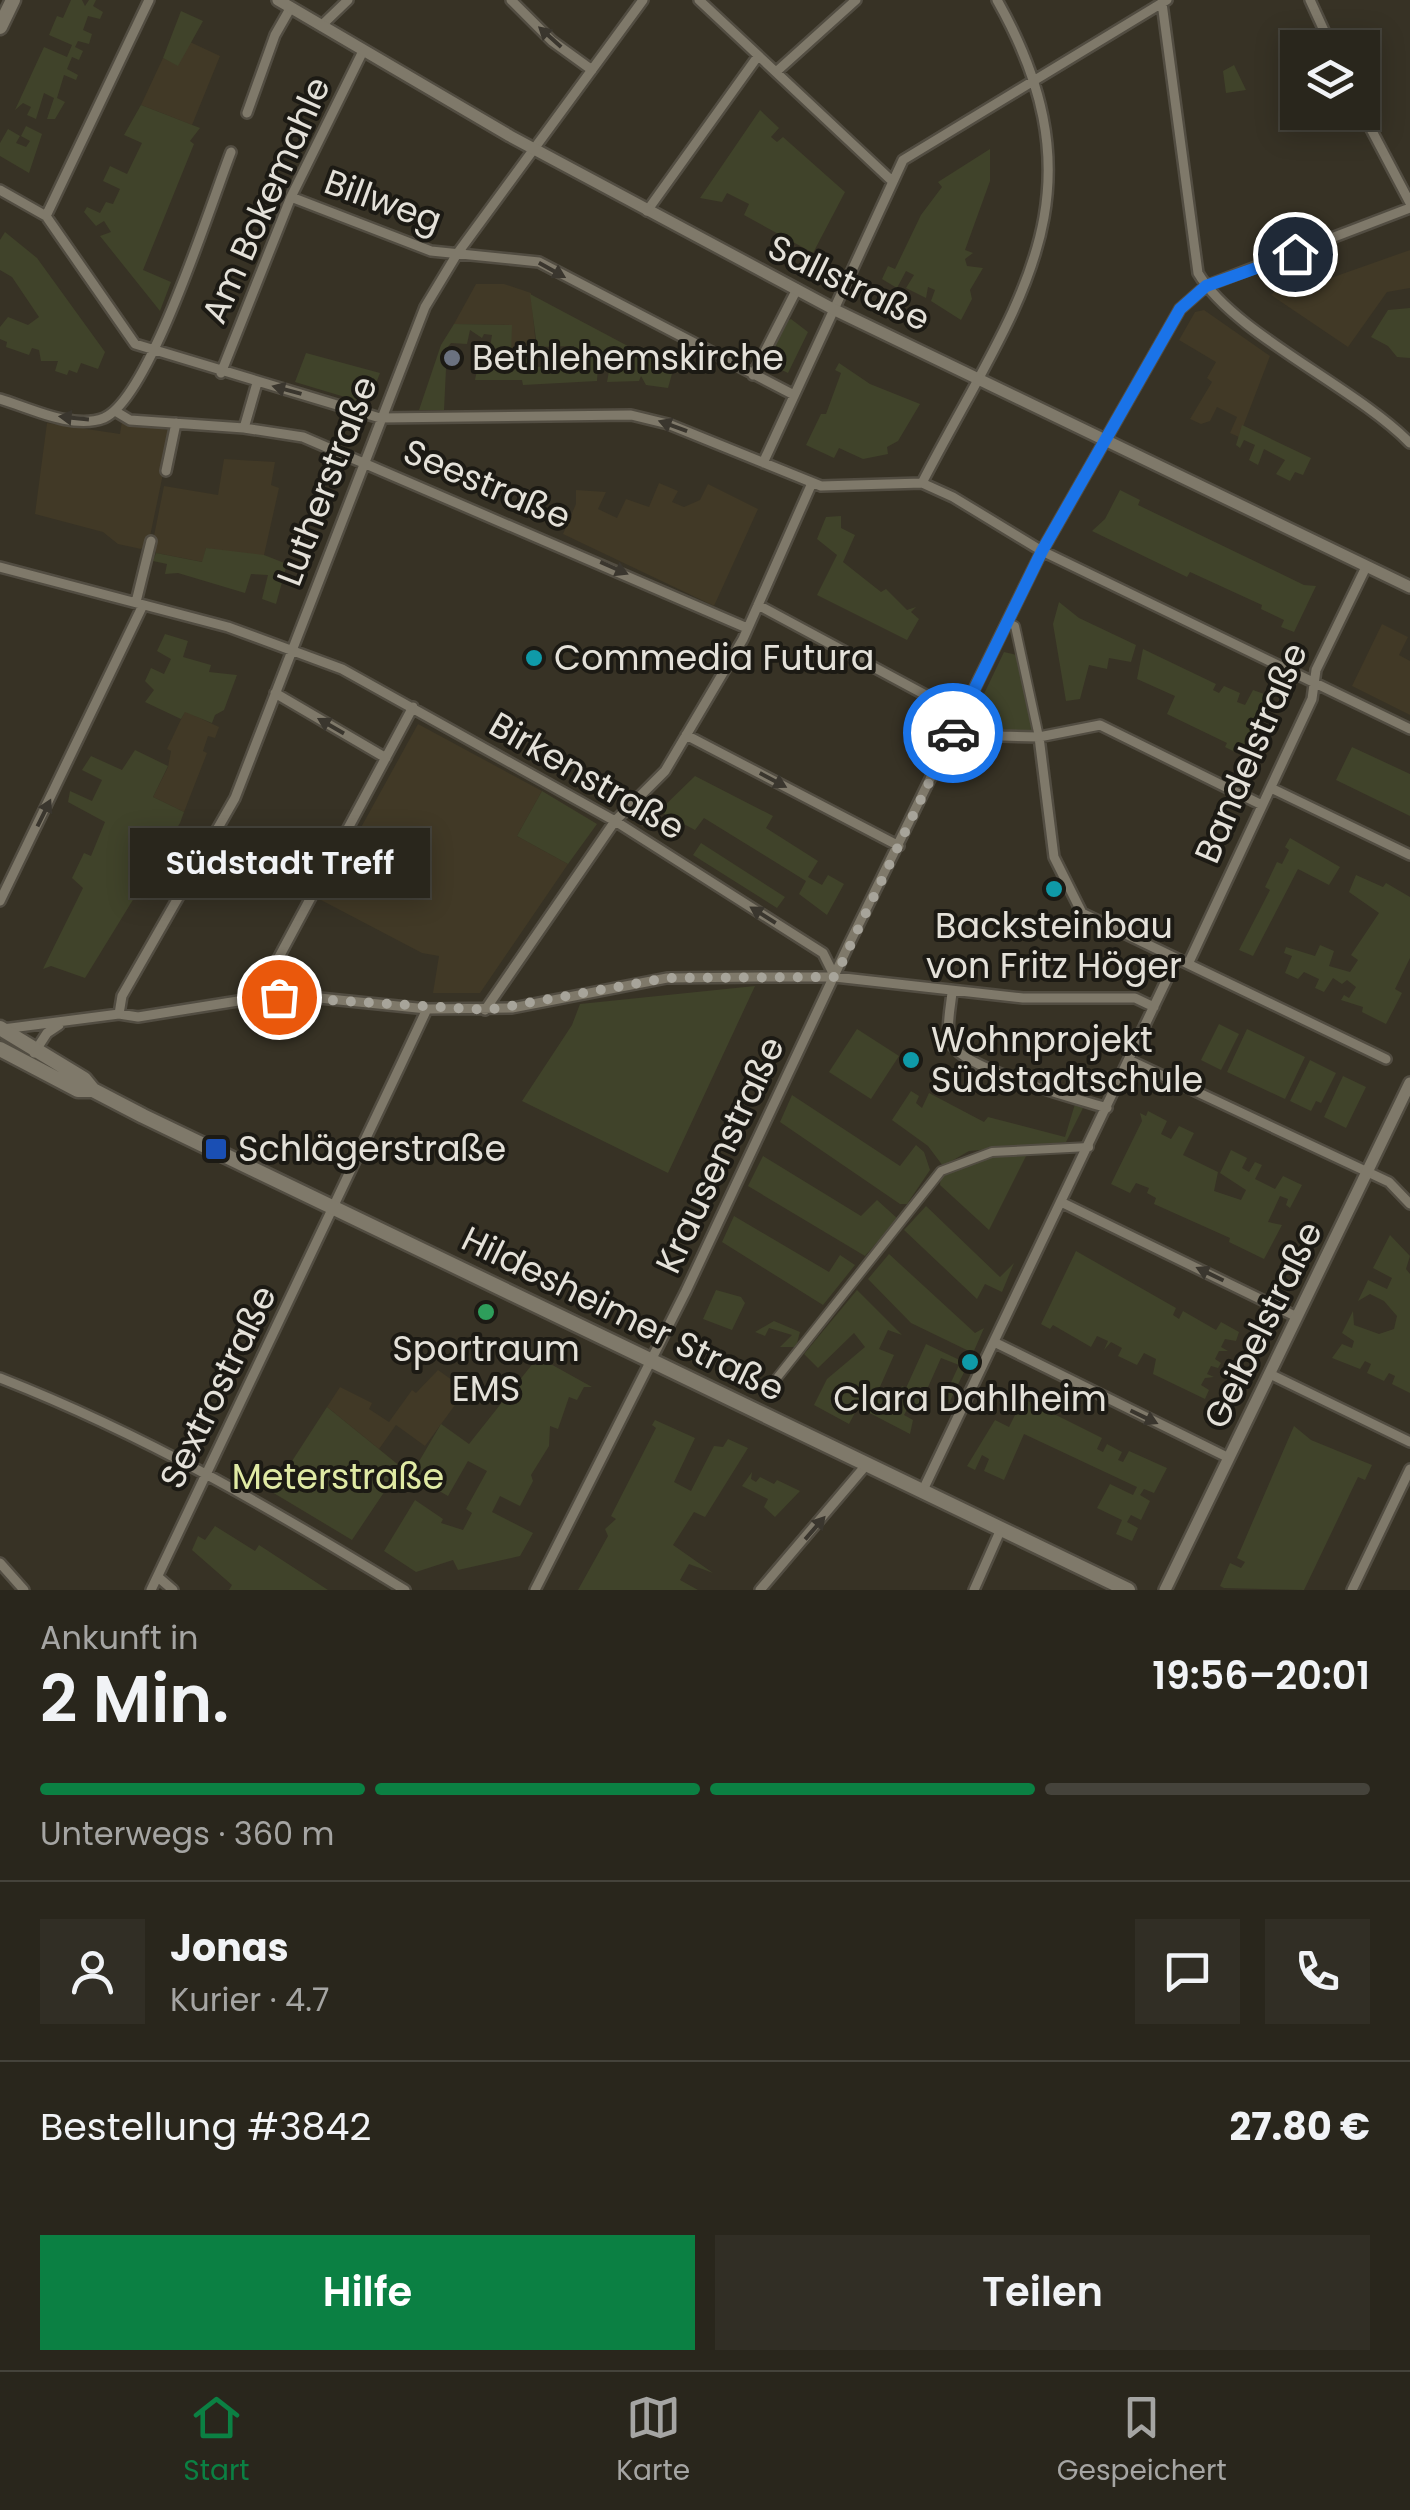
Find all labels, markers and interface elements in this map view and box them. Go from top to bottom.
one-way arrow [538,26,562,49]
map controls [1280,30,1380,130]
button: layers [1280,30,1380,130]
street label: Am Bokemahle [189,69,342,331]
street label: Billweg [318,157,449,244]
pin [1253,212,1338,297]
street label: Sallstraße [760,222,938,343]
icon: home [1268,227,1323,282]
one-way arrow [538,260,566,278]
place label: Bethlehemskirche [472,333,784,382]
marker: Bethlehemskirche [441,347,463,369]
street label: Lutherstraße [264,369,389,593]
one-way arrow [271,382,302,398]
one-way arrow [58,410,89,426]
one-way arrow [657,418,687,433]
street label: Seestraße [396,426,578,541]
one-way arrow [599,560,629,576]
place label: Commedia Futura [554,633,874,682]
street label: Bandelstraße [1182,635,1319,870]
marker: Commedia Futura [523,647,545,669]
courier [903,683,1003,783]
street label: Birkenstraße [480,700,694,851]
icon: car [926,706,981,761]
one-way arrow [317,718,345,735]
one-way arrow [758,771,787,788]
one-way arrow [35,799,52,828]
callout: Südstadt Treff [129,827,429,897]
text: Südstadt Treff [166,840,394,885]
marker: Backsteinbau von Fritz Höger [1043,878,1065,900]
place label: Backsteinbau von Fritz Höger [926,901,1182,990]
one-way arrow [750,907,777,925]
pin [237,955,322,1040]
icon: bag [252,970,307,1025]
place label: Wohnprojekt Südstadtschule [931,1015,1203,1104]
street label: Krausenstraße [643,1029,796,1281]
marker: Wohnprojekt Südstadtschule [900,1049,922,1071]
place label: Schlägerstraße [238,1124,506,1173]
marker: Schlägerstraße [203,1136,229,1162]
street label: Geibelstraße [1191,1213,1334,1437]
street label: Hildesheimer Straße [454,1214,793,1413]
one-way arrow [1195,1266,1224,1283]
street label: Sextrostraße [147,1277,288,1497]
marker: Sportraum EMS [475,1301,497,1323]
place label: Sportraum EMS [392,1324,580,1413]
marker: Clara Dahlheim [959,1351,981,1373]
place label: Clara Dahlheim [833,1374,1107,1423]
one-way arrow [1130,1408,1159,1425]
park label: Meterstraße [232,1452,444,1501]
one-way arrow [803,1516,825,1541]
text: Ankunft in [40,1615,199,1660]
text: 19:56–20:01 [1152,1649,1370,1702]
text: 2 Min. [40,1654,229,1745]
text: Unterwegs · 360 m [40,1811,335,1856]
button: person [40,1919,145,2024]
button: chat [1135,1919,1240,2024]
button: phone [1265,1919,1370,2024]
text: Jonas [170,1921,289,1974]
text: Kurier · 4.7 [170,1977,329,2022]
text: Bestellung #3842 [40,2100,371,2153]
text: 27.80 € [1230,2100,1370,2153]
button: Hilfe [40,2235,695,2350]
button: Teilen [715,2235,1370,2350]
tab: Start [183,2390,250,2492]
tab: Karte [616,2390,690,2492]
tab: Gespeichert [1057,2390,1227,2492]

